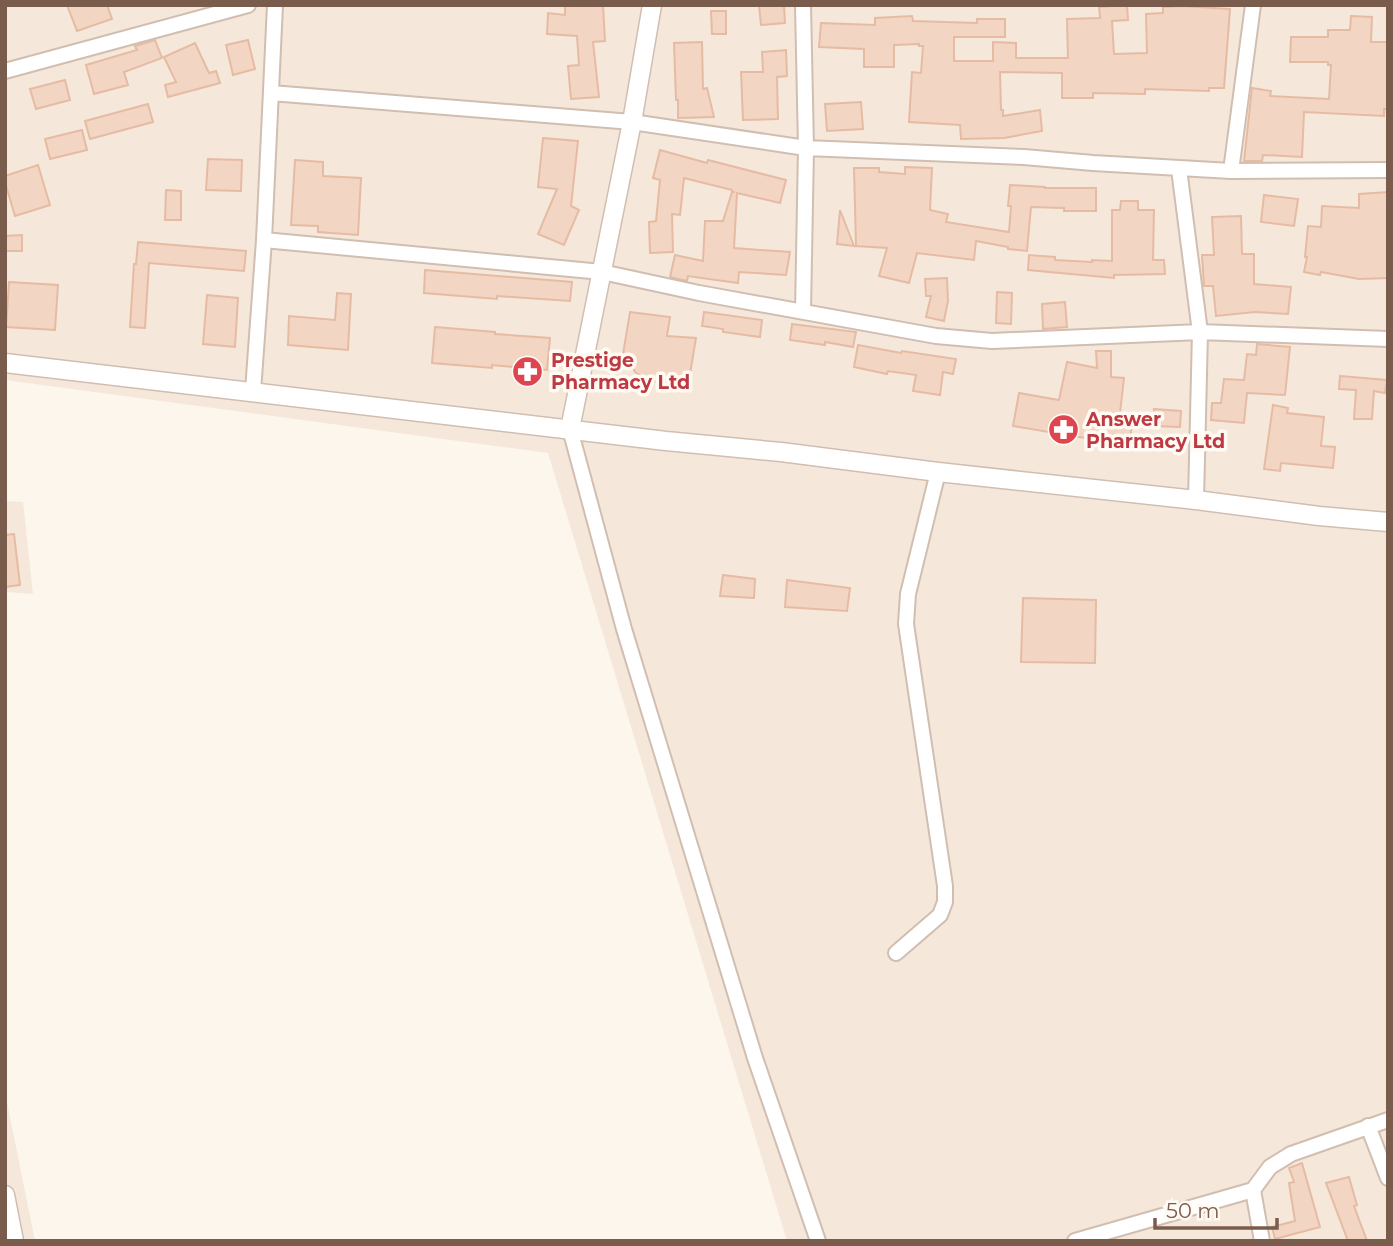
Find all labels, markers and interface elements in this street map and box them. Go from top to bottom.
place label: Prestige Pharmacy Ltd [551,349,690,394]
pharmacy icon: Prestige Pharmacy Ltd [511,354,545,388]
place label: Answer Pharmacy Ltd [1085,408,1225,453]
pharmacy icon: Answer Pharmacy Ltd [1046,413,1080,447]
scale bar [1155,1186,1278,1230]
text: 50 m [1166,1198,1220,1223]

